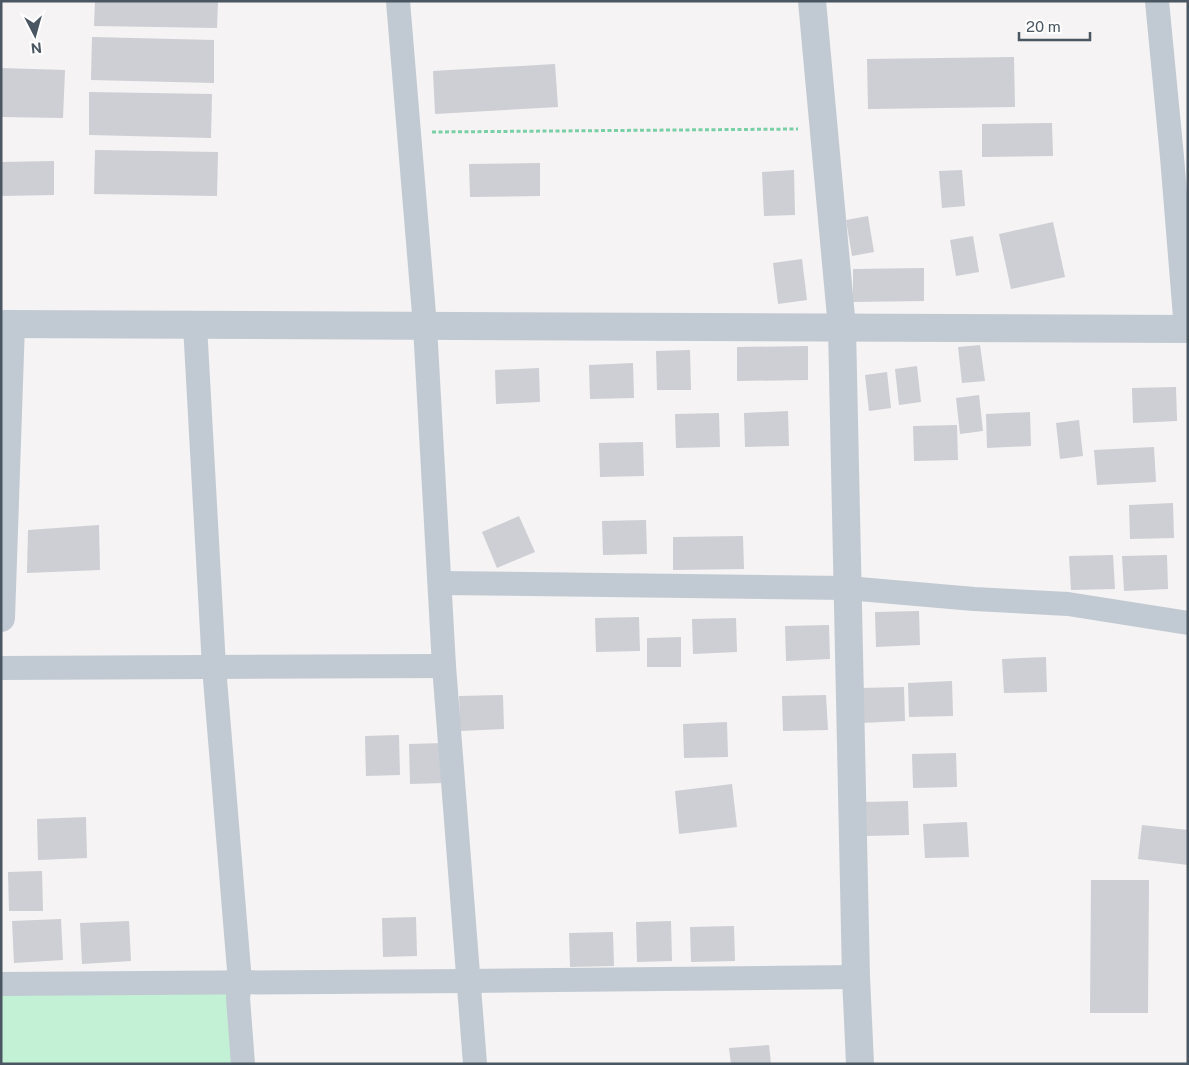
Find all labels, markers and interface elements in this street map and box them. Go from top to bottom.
north arrow [10,10,60,60]
scale bar [1019,10,1090,42]
text: 20 m [1026,18,1061,35]
text: N [30,39,43,56]

